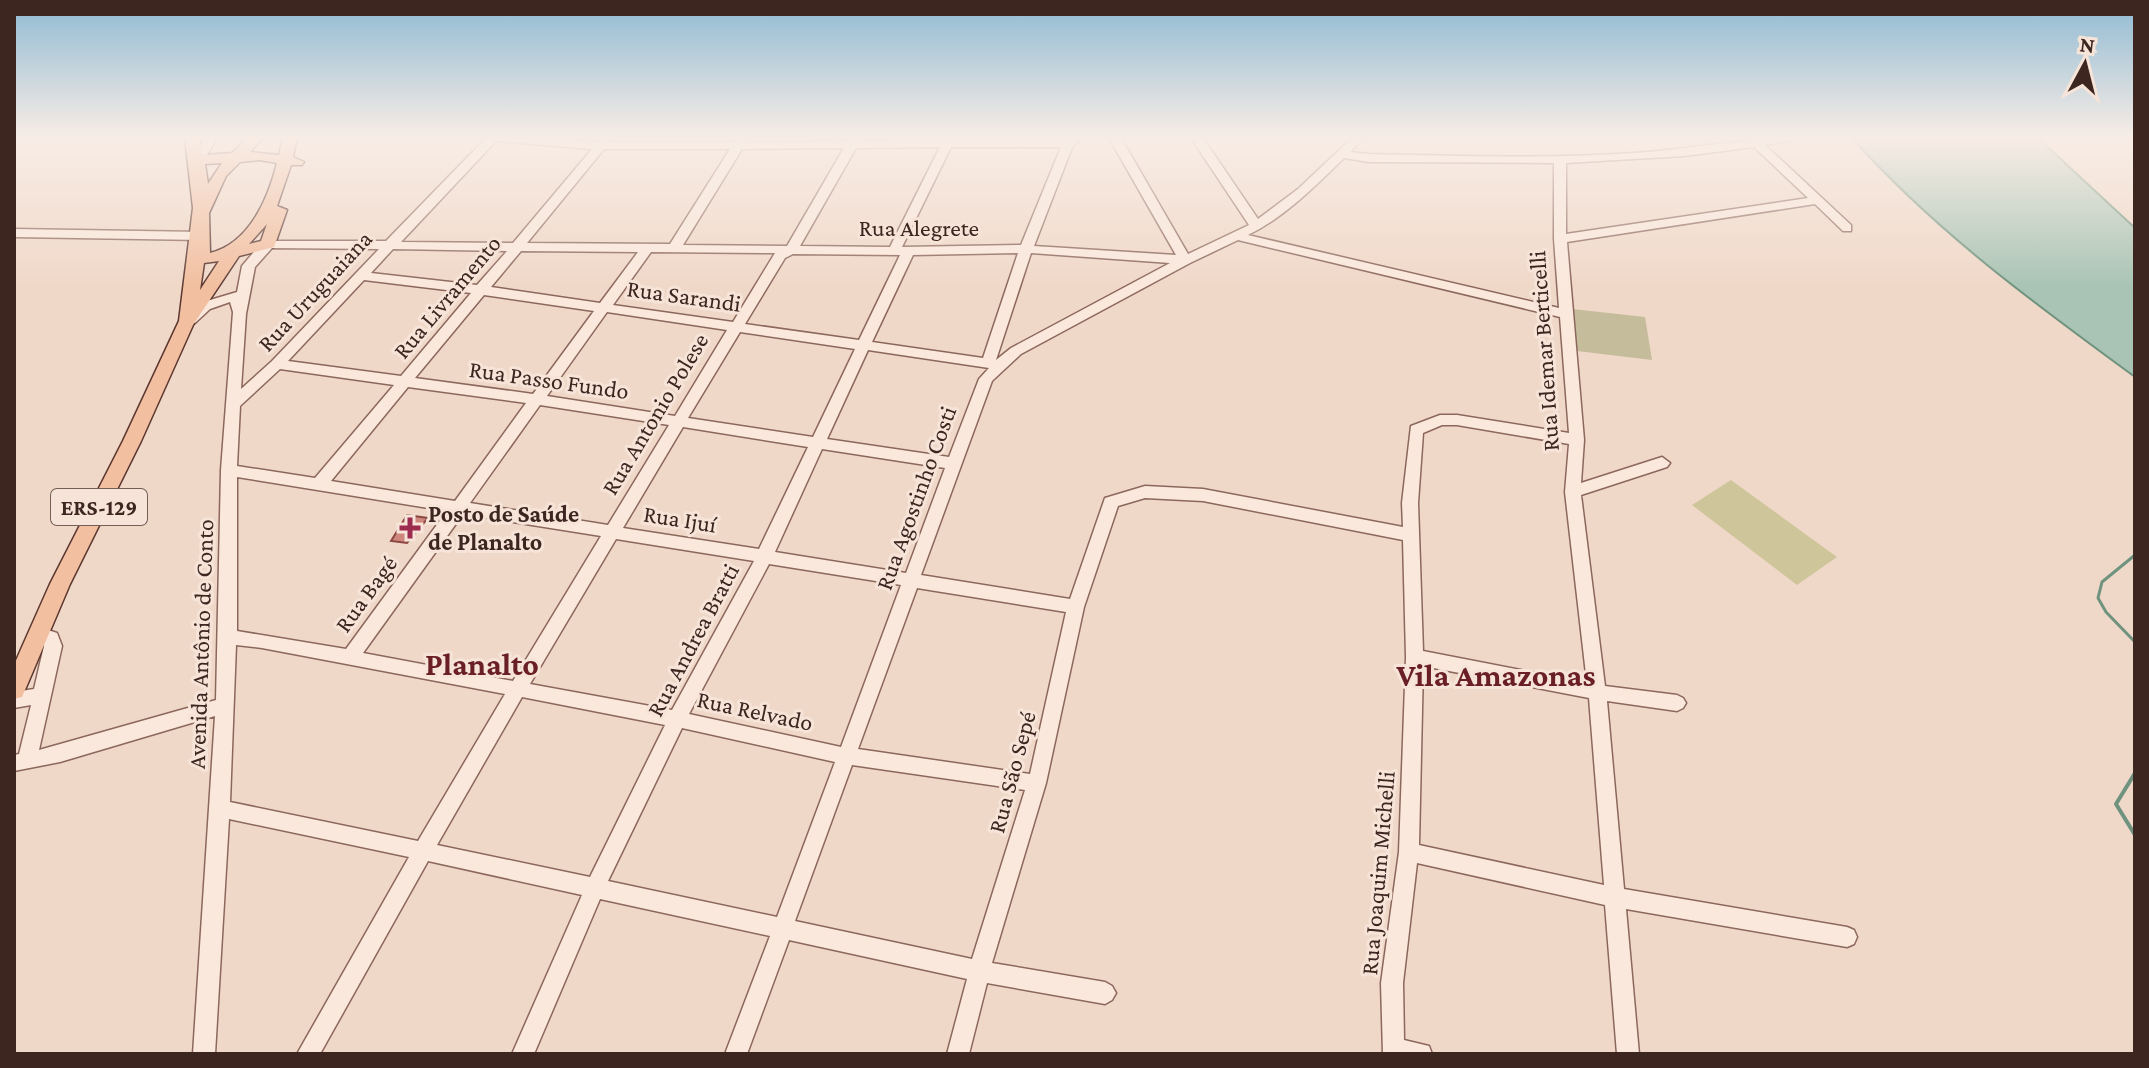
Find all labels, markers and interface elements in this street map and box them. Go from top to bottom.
north arrow [2045,24,2125,104]
text: N [2078,31,2096,58]
street label: Rua Alegrete [859,214,979,241]
street label: Rua Uruguaiana [252,225,377,357]
street label: Rua Livramento [387,230,506,364]
street label: Rua Idemar Berticelli [1523,250,1564,452]
street label: Rua Sarandi [625,274,743,317]
street label: Rua Antonio Polese [596,328,713,499]
street label: Rua Passo Fundo [467,355,631,404]
street label: Rua Agostinho Costi [870,402,961,593]
road number: ERS-129 [51,489,147,525]
street label: Rua Ijuí [642,499,719,538]
place label: Posto de Saúde de Planalto [428,500,579,555]
marker: Posto de Saúde de Planalto [399,517,421,539]
street label: Avenida Antônio de Conto [183,519,218,769]
street label: Rua Bagé [329,550,402,637]
street label: Rua Andrea Bratti [641,559,744,721]
district label: Planalto [425,646,539,682]
district label: Vila Amazonas [1396,657,1595,693]
street label: Rua Relvado [695,685,815,736]
street label: Rua São Sepé [982,708,1041,836]
street label: Rua Joaquim Michelli [1355,770,1400,976]

